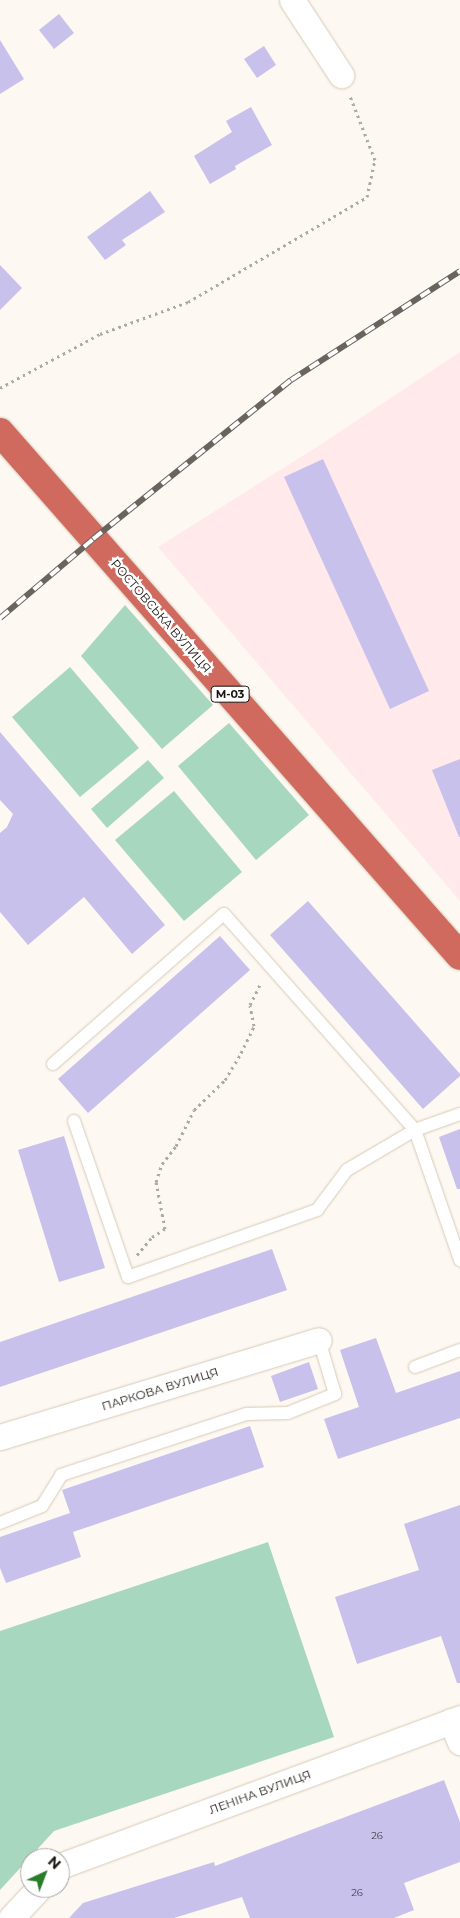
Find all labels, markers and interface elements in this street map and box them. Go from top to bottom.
street label: РОСТОВСЬКА ВУЛИЦЯ [108,556,214,676]
road number: М-03 [210,686,250,702]
street label: ПАРКОВА ВУЛИЦЯ [100,1364,220,1414]
street label: ЛЕНІНА ВУЛИЦЯ [207,1767,313,1817]
house number: 26 [371,1830,383,1842]
north arrow [20,1848,70,1898]
text: N [44,1852,65,1873]
house number: 26 [351,1887,363,1899]

